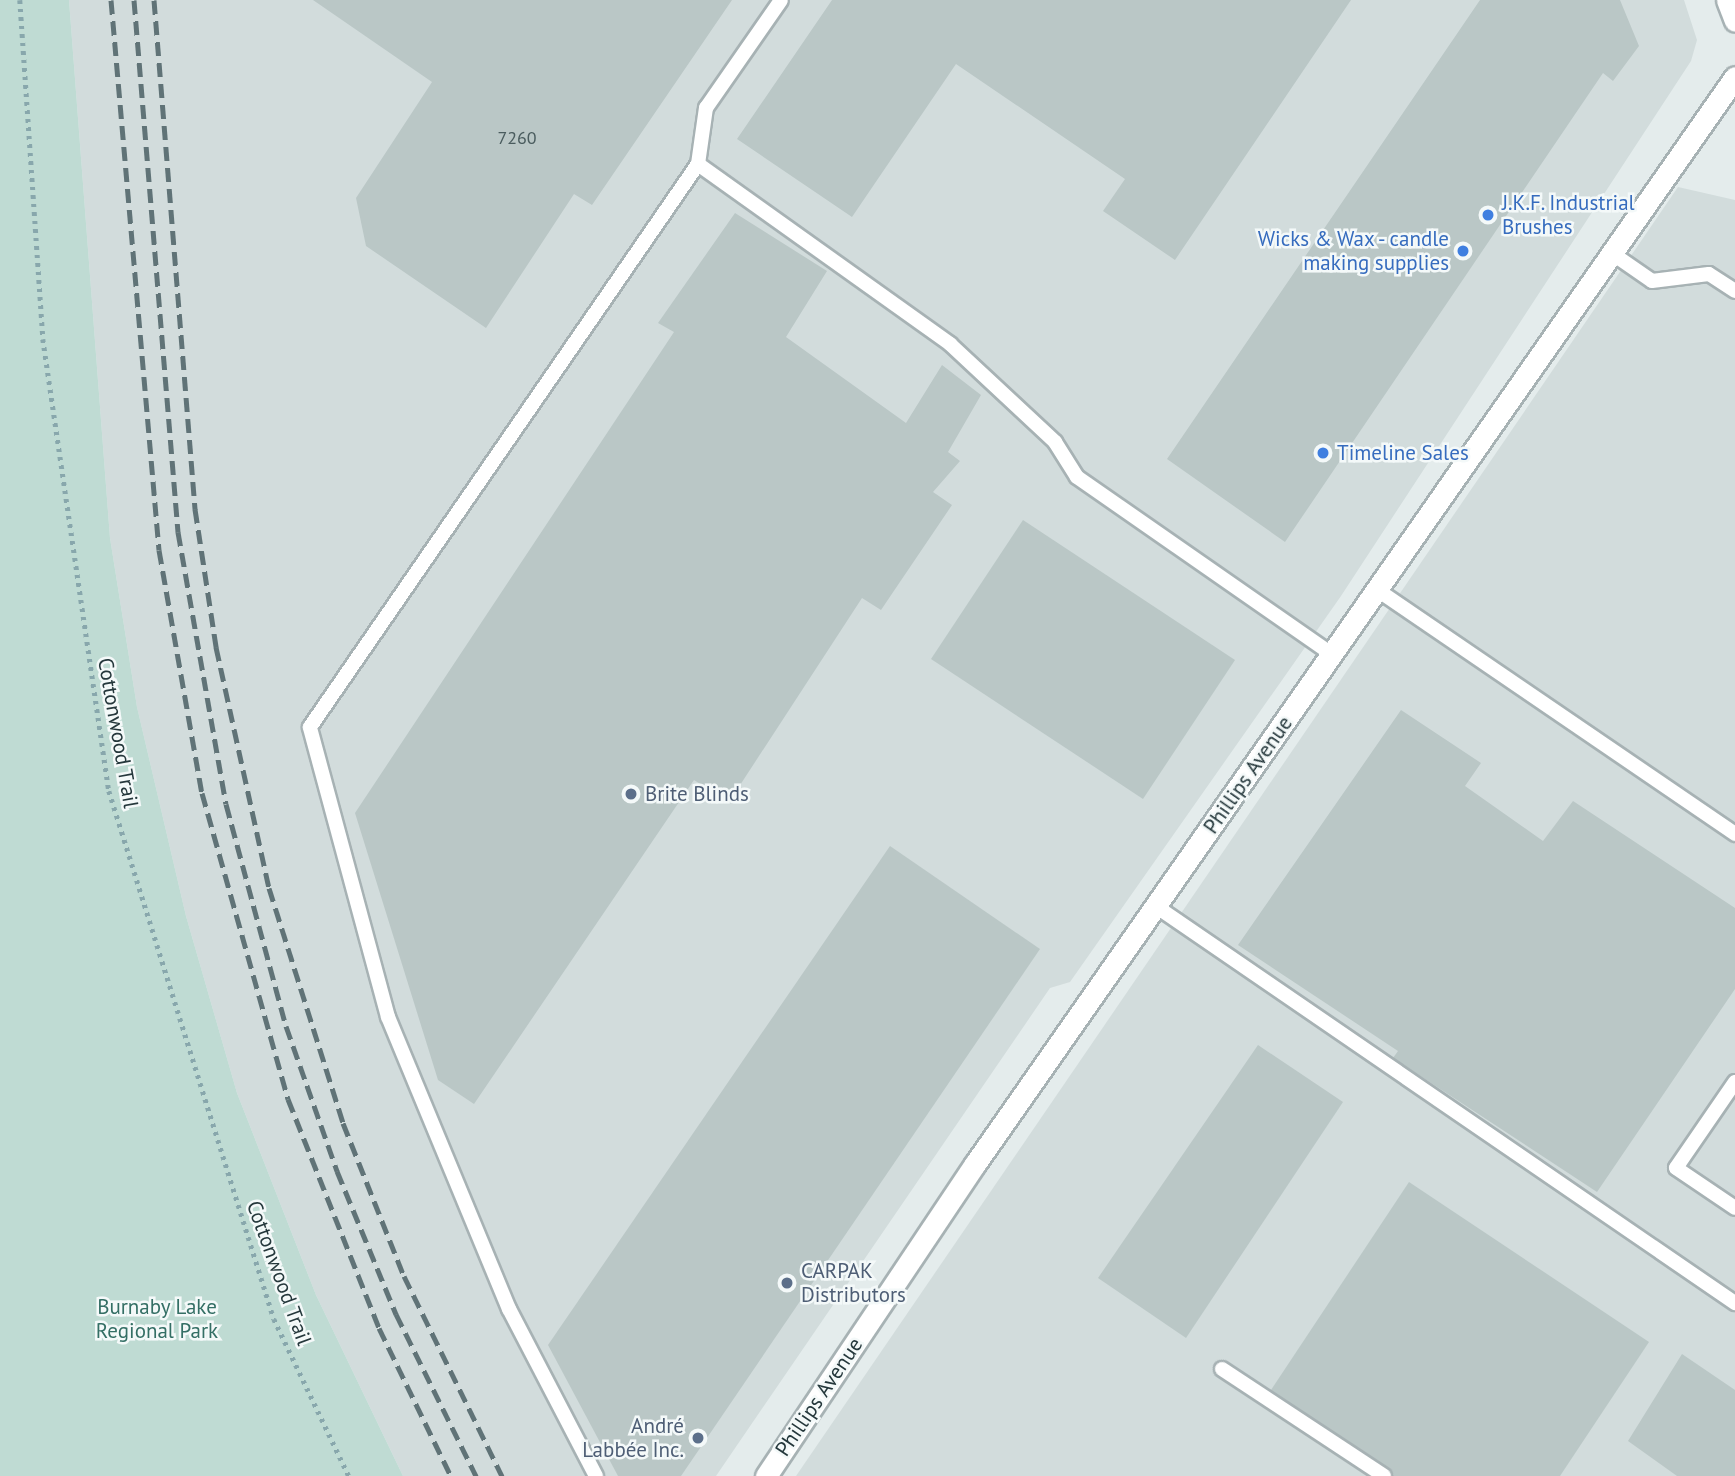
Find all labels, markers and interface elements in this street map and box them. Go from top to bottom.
house number: 7260 [497,127,537,149]
place label: J.K.F. Industrial Brushes [1502,190,1636,240]
marker: J.K.F. Industrial Brushes [1480,207,1496,223]
place label: Wicks & Wax - candle making supplies [1253,226,1449,276]
marker: Wicks & Wax - candle making supplies [1455,243,1471,259]
place label: Timeline Sales [1337,440,1469,466]
marker: Timeline Sales [1315,445,1331,461]
street label: Cottonwood Trail [92,656,144,810]
street label: Phillips Avenue [1198,711,1298,839]
place label: Brite Blinds [645,781,749,807]
marker: Brite Blinds [623,786,639,802]
street label: Cottonwood Trail [241,1197,317,1349]
place label: CARPAK Distributors [801,1258,906,1308]
marker: CARPAK Distributors [779,1275,795,1291]
park label: Burnaby Lake Regional Park [96,1294,218,1344]
street label: Phillips Avenue [770,1333,868,1461]
place label: André Labbée Inc. [582,1413,684,1463]
marker: André Labbée Inc. [690,1430,706,1446]

